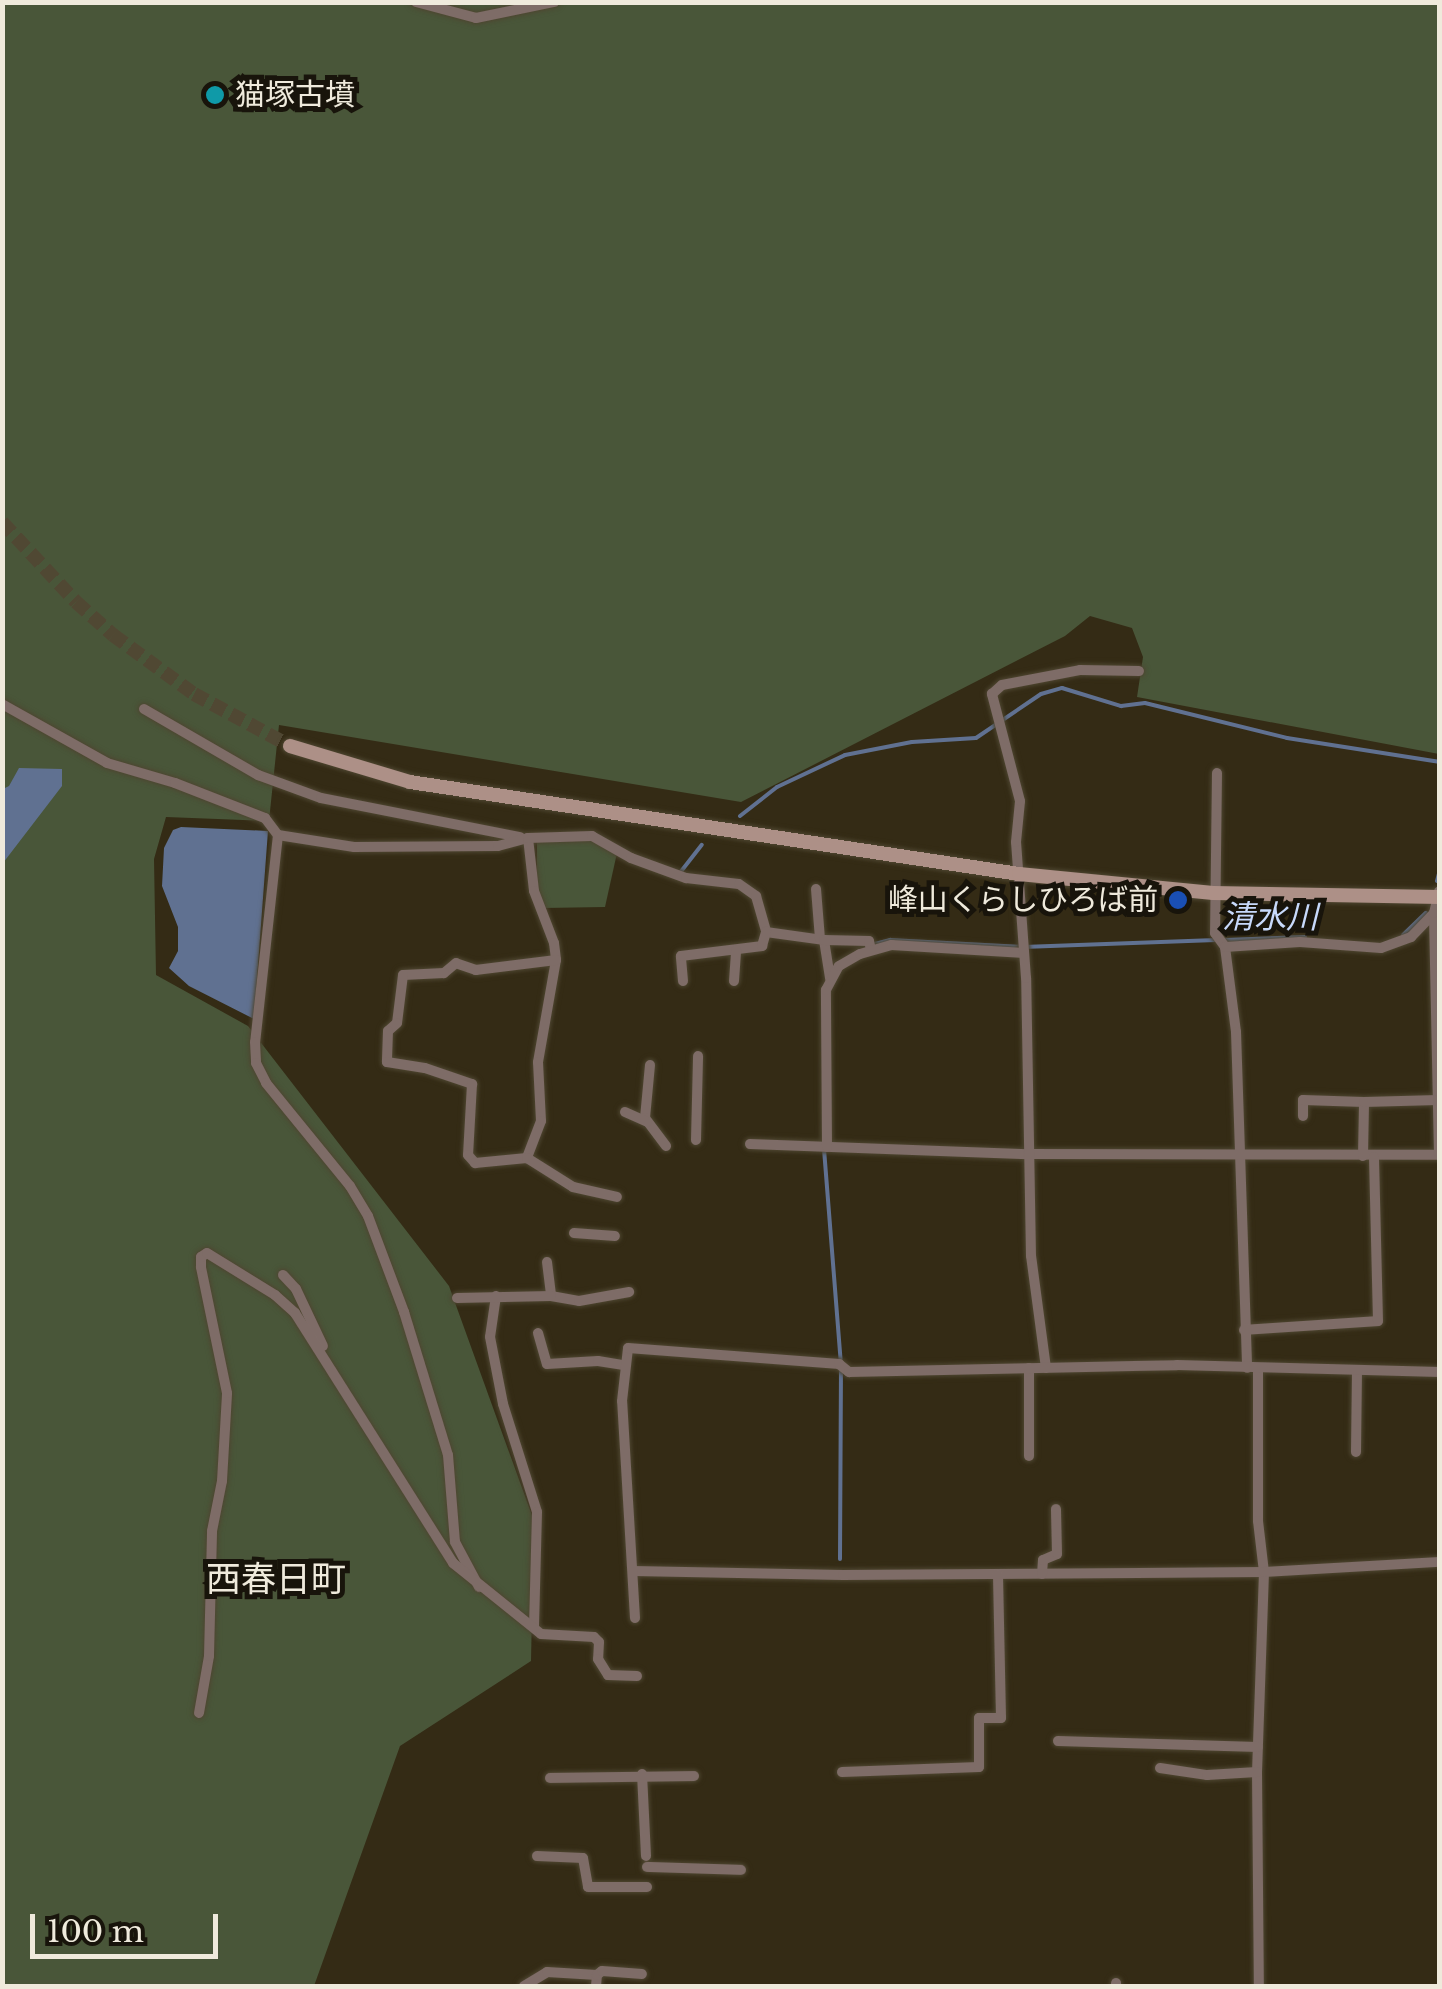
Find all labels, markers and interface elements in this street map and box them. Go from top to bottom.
place label: 猫塚古墳 [235,77,355,113]
marker: 猫塚古墳 [204,84,226,106]
place label: 峰山くらしひろば前 [888,882,1158,918]
marker: 峰山くらしひろば前 [1167,889,1189,911]
water label: 清水川 [1222,898,1318,936]
district label: 西春日町 [206,1558,346,1600]
scale bar [35,1894,222,1956]
text: 100 m [47,1913,144,1950]

